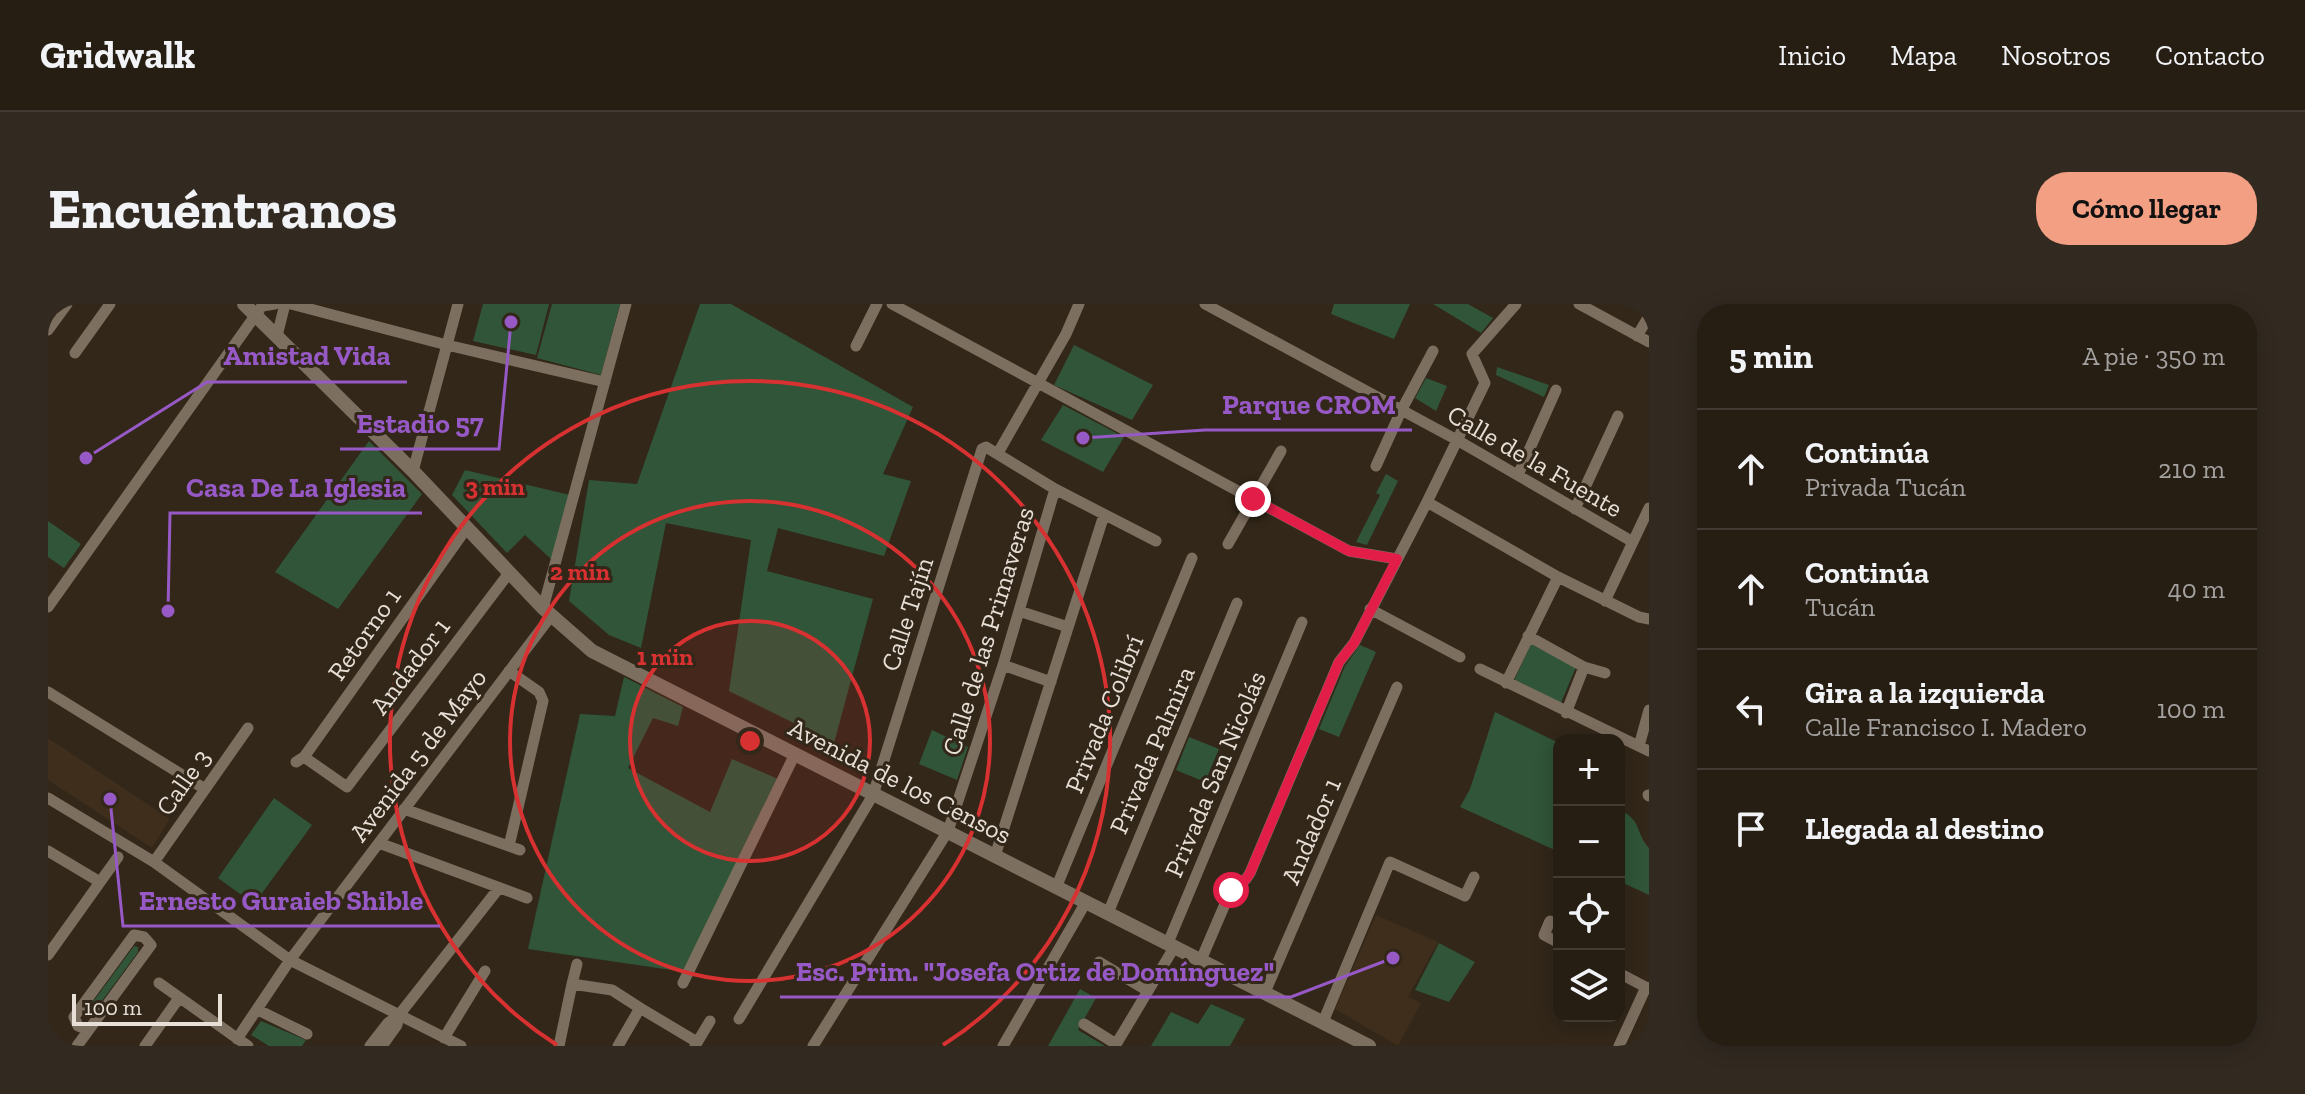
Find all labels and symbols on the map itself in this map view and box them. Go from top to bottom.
callout: Amistad Vida [207,330,407,382]
text: Amistad Vida [223,339,391,372]
callout: Parque CROM [1205,378,1412,430]
text: Parque CROM [1222,388,1396,421]
callout: Estadio 57 [340,397,499,449]
street label: Calle de la Fuente [1442,398,1628,524]
text: Estadio 57 [356,407,484,440]
callout: Casa De La Iglesia [170,461,422,513]
text: Casa De La Iglesia [186,471,406,504]
text: 3 min [465,472,525,501]
route end [1235,481,1271,517]
street label: Calle de las Primaveras [935,503,1041,759]
street label: Calle Tajín [874,553,940,675]
text: 2 min [550,557,610,586]
street label: Retorno 1 [320,581,408,687]
street label: Andador 1 [363,611,457,721]
street label: Privada Colibrí [1058,630,1150,798]
text: 1 min [637,642,693,671]
street label: Privada Palmira [1102,661,1202,839]
street label: Avenida 5 de Mayo [343,662,493,848]
street label: Privada San Nicolás [1157,666,1273,882]
street label: Avenida de los Censos [783,711,1017,851]
centre of rings [736,727,764,755]
street label: Calle 3 [149,743,217,821]
street label: Andador 1 [1274,773,1348,889]
route start [1213,872,1249,908]
callout: Ernesto Guraieb Shible [123,874,440,926]
text: Ernesto Guraieb Shible [139,884,423,917]
callout: Esc. Prim. "Josefa Ortiz de Domínguez" [780,945,1291,997]
text: Esc. Prim. "Josefa Ortiz de Domínguez" [796,955,1274,988]
scale bar [72,990,222,1026]

